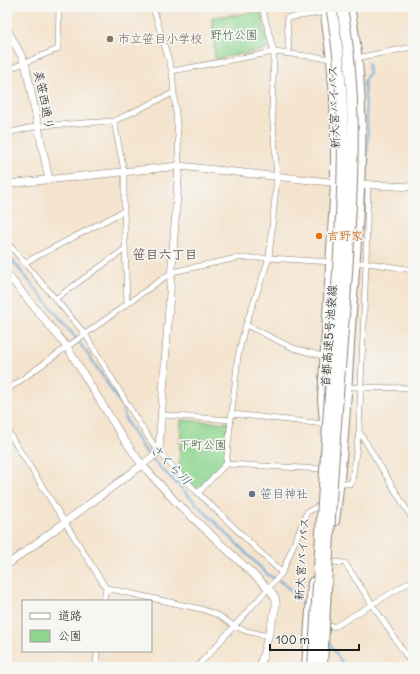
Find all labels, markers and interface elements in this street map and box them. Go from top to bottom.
park label: 野竹公園 [210,27,258,42]
place label: 市立笹目小学校 [118,31,202,46]
marker: 市立笹目小学校 [105,34,115,44]
street label: 新大宮バイパス [325,65,342,149]
street label: 美笹西通り [31,69,58,131]
place label: 吉野家 [327,228,363,243]
marker: 吉野家 [314,231,324,241]
district label: 笹目六丁目 [132,246,198,263]
street label: 首都高速5号池袋線 [317,284,340,388]
park label: 下町公園 [179,437,227,452]
water label: さくら川 [146,440,195,489]
place label: 笹目神社 [260,486,308,501]
marker: 笹目神社 [247,489,257,499]
street label: 新大宮バイパス [291,517,312,601]
legend [22,600,152,652]
text: 道路 [58,608,82,623]
scale bar [270,626,359,652]
text: 公園 [58,628,82,643]
text: 100 m [276,632,310,647]

